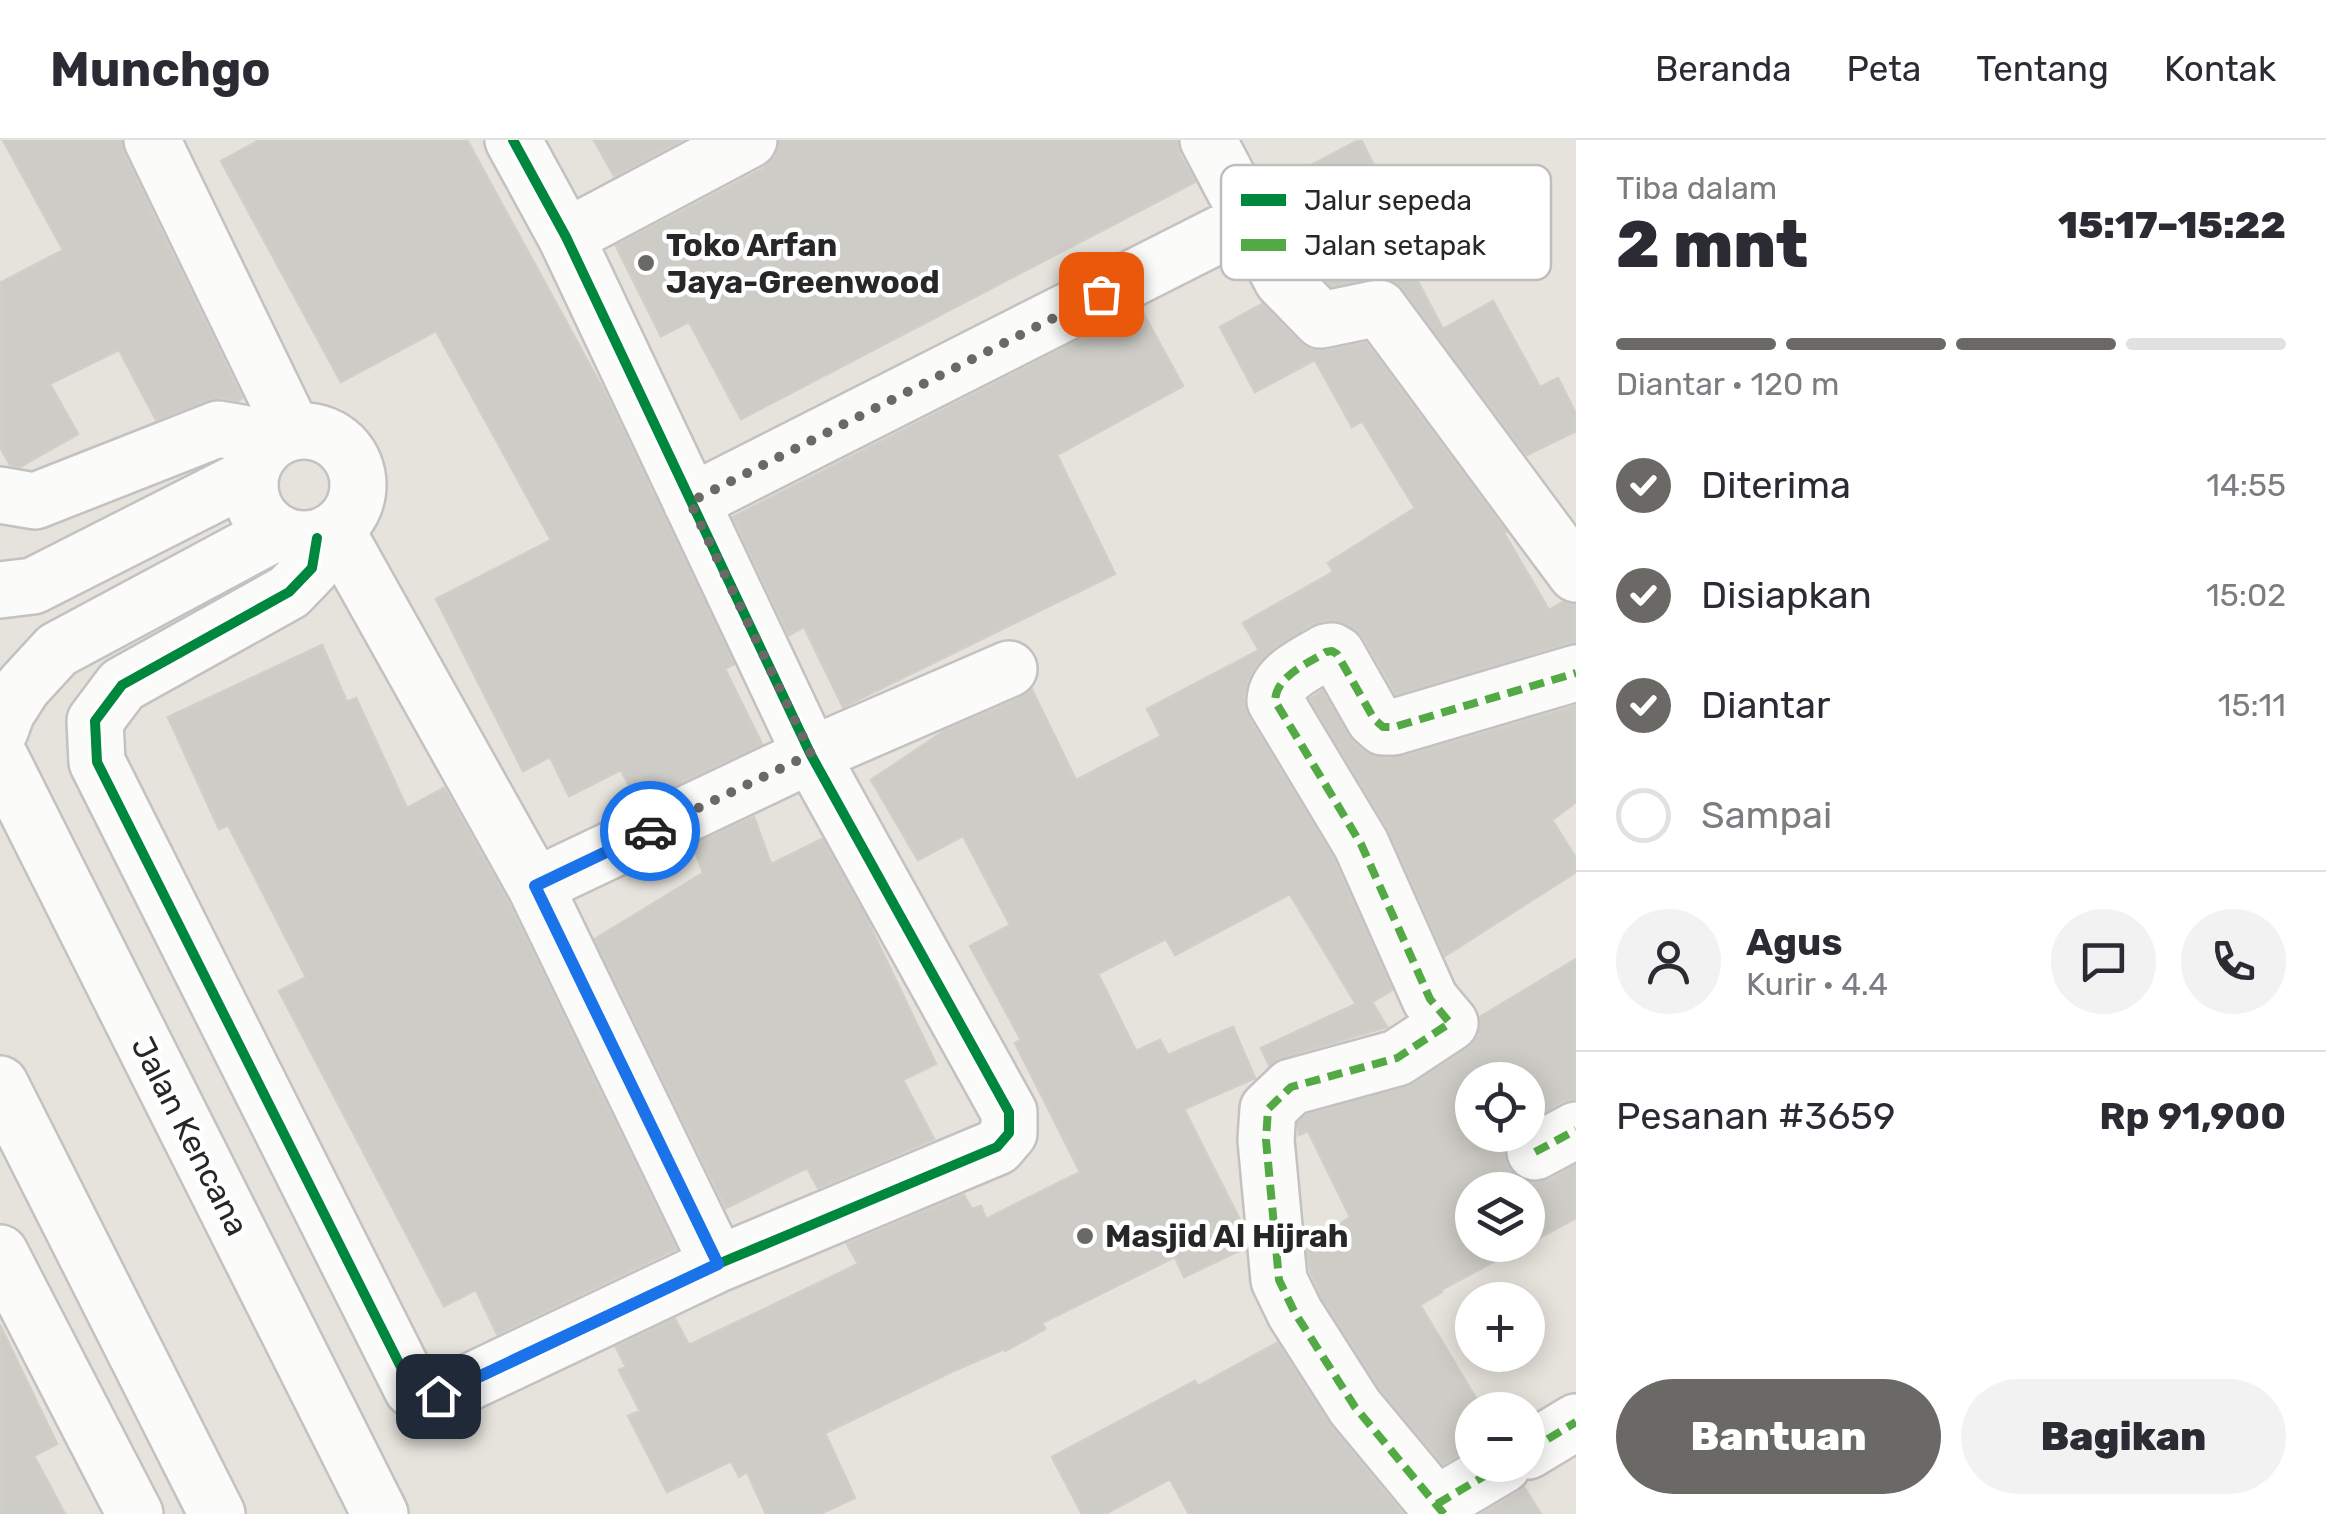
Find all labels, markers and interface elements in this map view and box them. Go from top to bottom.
text: Munchgo [50,41,271,98]
text: Beranda [1655,48,1792,90]
text: Peta [1847,48,1921,90]
text: Tentang [1976,48,2109,90]
text: Kontak [2164,48,2276,90]
legend [1221,165,1551,280]
text: Tiba dalam [1616,169,1777,207]
text: Jalur sepeda [1304,184,1472,217]
text: 15:17–15:22 [2058,202,2286,248]
text: 2 mnt [1616,206,1808,283]
place label: Toko Arfan Jaya-Greenwood [666,226,940,301]
text: Jalan setapak [1304,229,1487,262]
marker: Toko Arfan Jaya-Greenwood [635,252,657,274]
pin [1059,252,1144,337]
icon: bag [1074,267,1129,322]
text: Diantar · 120 m [1616,365,1840,403]
icon: check [1616,458,1671,513]
text: Diterima [1701,462,1851,508]
text: 14:55 [2206,466,2286,504]
icon: check [1616,568,1671,623]
text: Disiapkan [1701,572,1872,618]
text: 15:02 [2206,576,2286,614]
icon: check [1616,678,1671,733]
text: Diantar [1701,682,1830,728]
text: 15:11 [2218,686,2286,724]
courier [600,781,700,881]
text: Sampai [1701,792,1832,838]
icon: car [623,804,678,859]
button: person [1616,909,1721,1014]
button: chat [2051,909,2156,1014]
button: phone [2181,909,2286,1014]
text: Agus [1746,919,1842,965]
text: Kurir · 4.4 [1746,965,1888,1003]
street label: Jalan Kencana [123,1030,257,1242]
map controls [1455,1062,1545,1482]
button: locate [1455,1062,1545,1152]
text: Pesanan #3659 [1616,1093,1895,1139]
text: Rp 91,900 [2099,1093,2286,1139]
button: layers [1455,1172,1545,1262]
place label: Masjid Al Hijrah [1105,1217,1349,1255]
marker: Masjid Al Hijrah [1074,1225,1096,1247]
button: + [1455,1282,1545,1372]
pin [396,1354,481,1439]
icon: home [411,1369,466,1424]
button: Bantuan [1616,1379,1941,1494]
button: Bagikan [1961,1379,2286,1494]
button: − [1455,1392,1545,1482]

